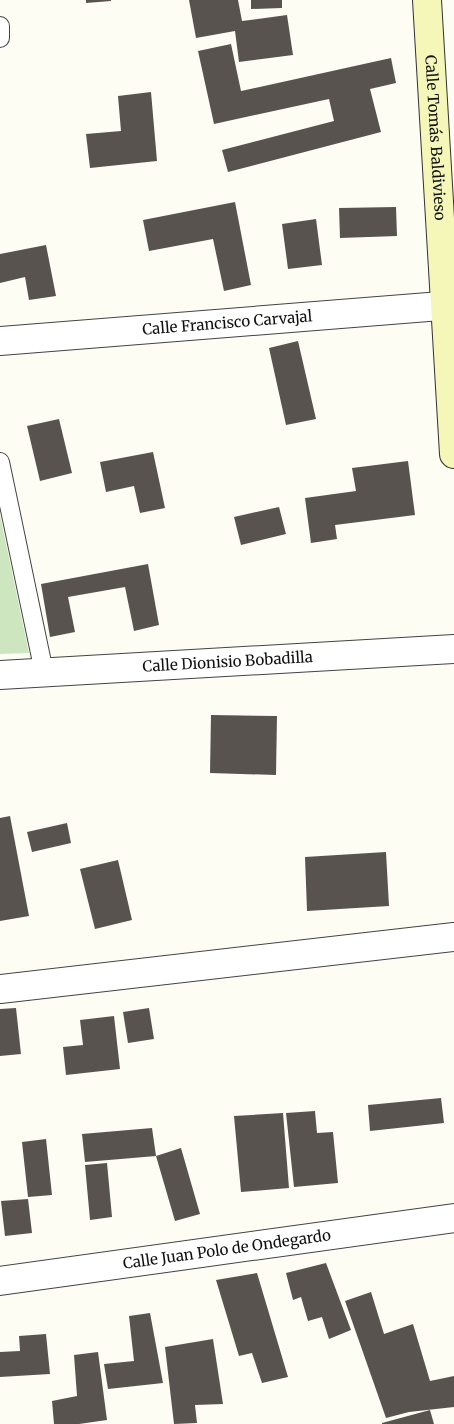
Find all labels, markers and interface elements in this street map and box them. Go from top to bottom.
street label: Calle Tomás Baldivieso [421,54,450,221]
street label: Calle Francisco Carvajal [142,306,313,339]
street label: Calle Dionisio Bobadilla [142,647,313,676]
street label: Calle Juan Polo de Ondegardo [122,1225,332,1273]

